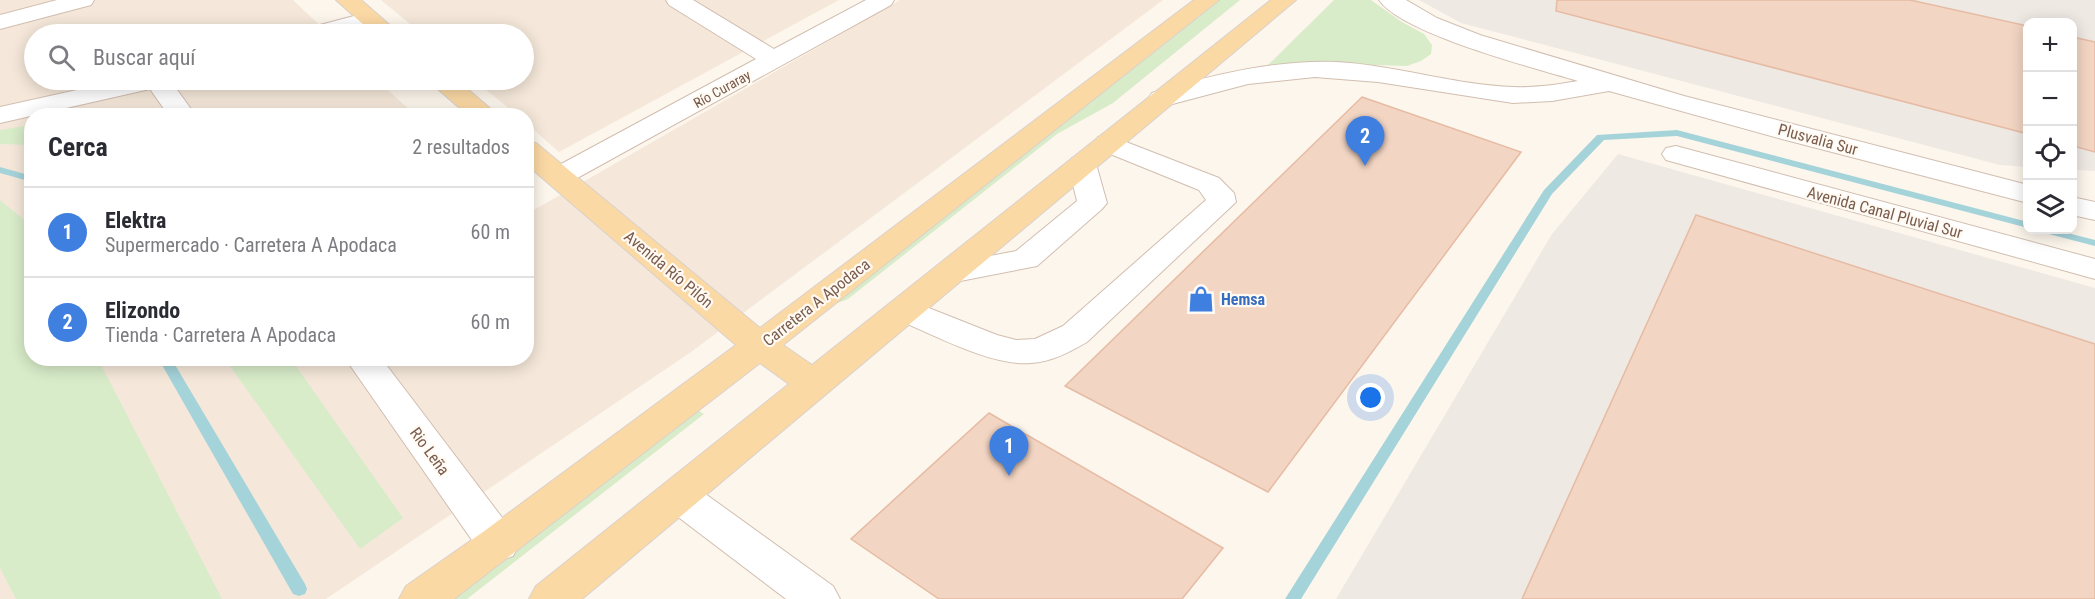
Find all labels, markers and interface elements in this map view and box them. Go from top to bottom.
map controls [2023,18,2077,234]
button: + [2023,18,2077,72]
search box [24,24,534,90]
icon: search [45,41,78,74]
text: Buscar aquí [93,45,196,70]
street label: Río Curaray [691,67,753,111]
button: − [2023,72,2077,126]
pin: 2 [1346,116,1384,166]
street label: Plusvalia Sur [1776,120,1860,159]
button: locate [2023,126,2077,180]
text: Cerca [48,132,108,162]
text: 2 resultados [412,135,510,159]
button: layers [2023,180,2077,234]
street label: Avenida Canal Pluvial Sur [1805,183,1965,242]
text: Elektra [105,208,166,233]
text: 1 [62,220,73,244]
text: 60 m [471,220,510,244]
street label: Avenida Río Pilón [621,227,717,312]
text: Supermercado · Carretera A Apodaca [105,233,397,257]
street label: Carretera A Apodaca [759,255,874,350]
shop icon: Hemsa [1186,284,1216,314]
place label: Hemsa [1221,290,1266,309]
text: Elizondo [105,298,180,323]
text: 2 [62,310,73,334]
text: 60 m [471,310,510,334]
text: Tienda · Carretera A Apodaca [105,323,336,347]
your location [1356,383,1385,412]
street label: Rio Leña [406,424,453,479]
pin: 1 [990,426,1028,476]

